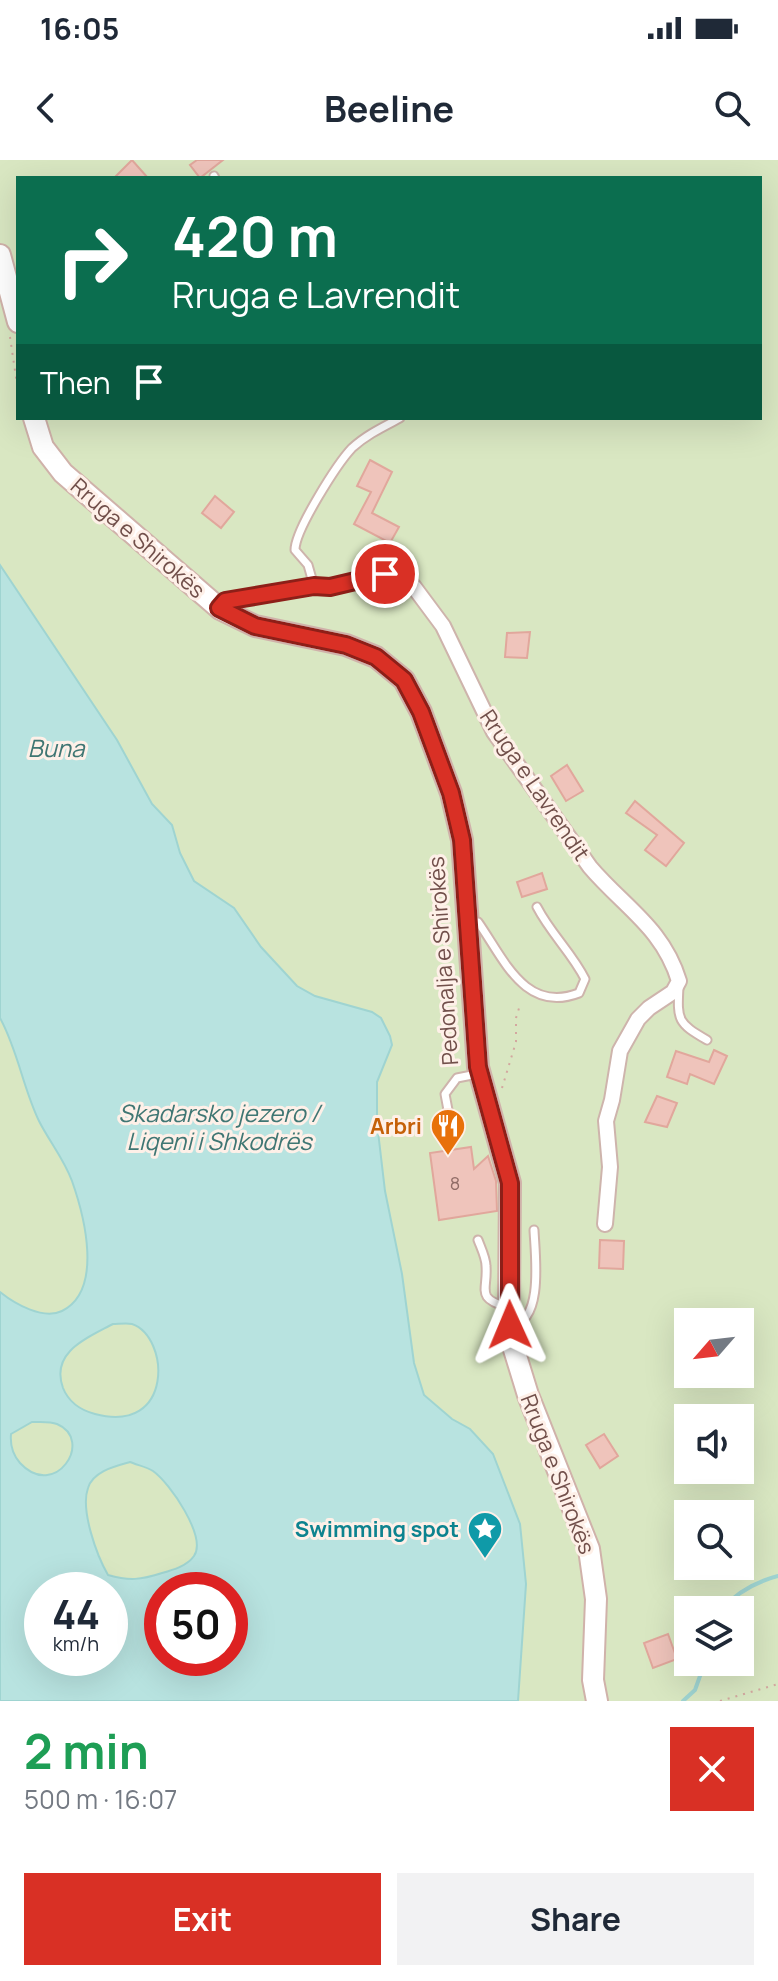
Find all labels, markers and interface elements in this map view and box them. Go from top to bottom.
text: 16:05 [40,8,119,49]
text: Beeline [324,84,454,133]
icon: back [24,86,68,130]
icon: search [710,86,754,130]
text: 420 m [172,197,338,274]
icon: right [40,208,144,312]
text: Rruga e Lavrendit [172,270,460,319]
icon: arrive [127,360,171,404]
text: Then [40,362,111,403]
street label: Rruga e Shirokës [64,471,212,605]
pin [351,540,419,608]
icon: arrive [363,552,407,596]
street label: Rruga e Lavrendit [473,704,597,867]
water label: Buna [28,731,86,764]
street label: Pedonalja e Shirokës [421,856,465,1066]
water label: Skadarsko jezero / Liqeni i Shkodrës [118,1096,323,1157]
restaurant icon: Arbri [429,1107,467,1157]
place label: Arbri [370,1111,422,1141]
house number: 8 [450,1171,460,1195]
position arrow [468,1283,552,1367]
north arrow [674,1308,754,1388]
map controls [674,1308,754,1676]
street label: Rruga e Shirokës [514,1390,602,1558]
button: sound [674,1404,754,1484]
button: search [674,1500,754,1580]
place icon: Swimming spot [466,1510,504,1560]
place label: Swimming spot [295,1514,459,1544]
speed limit sign: 50 [144,1572,248,1676]
text: 44 [52,1586,100,1641]
button: layers [674,1596,754,1676]
text: km/h [53,1630,99,1657]
text: 2 min [24,1718,149,1783]
button: close [670,1727,754,1811]
text: 500 m · 16:07 [24,1781,177,1817]
button: Exit [24,1873,381,1965]
button: Share [397,1873,754,1965]

